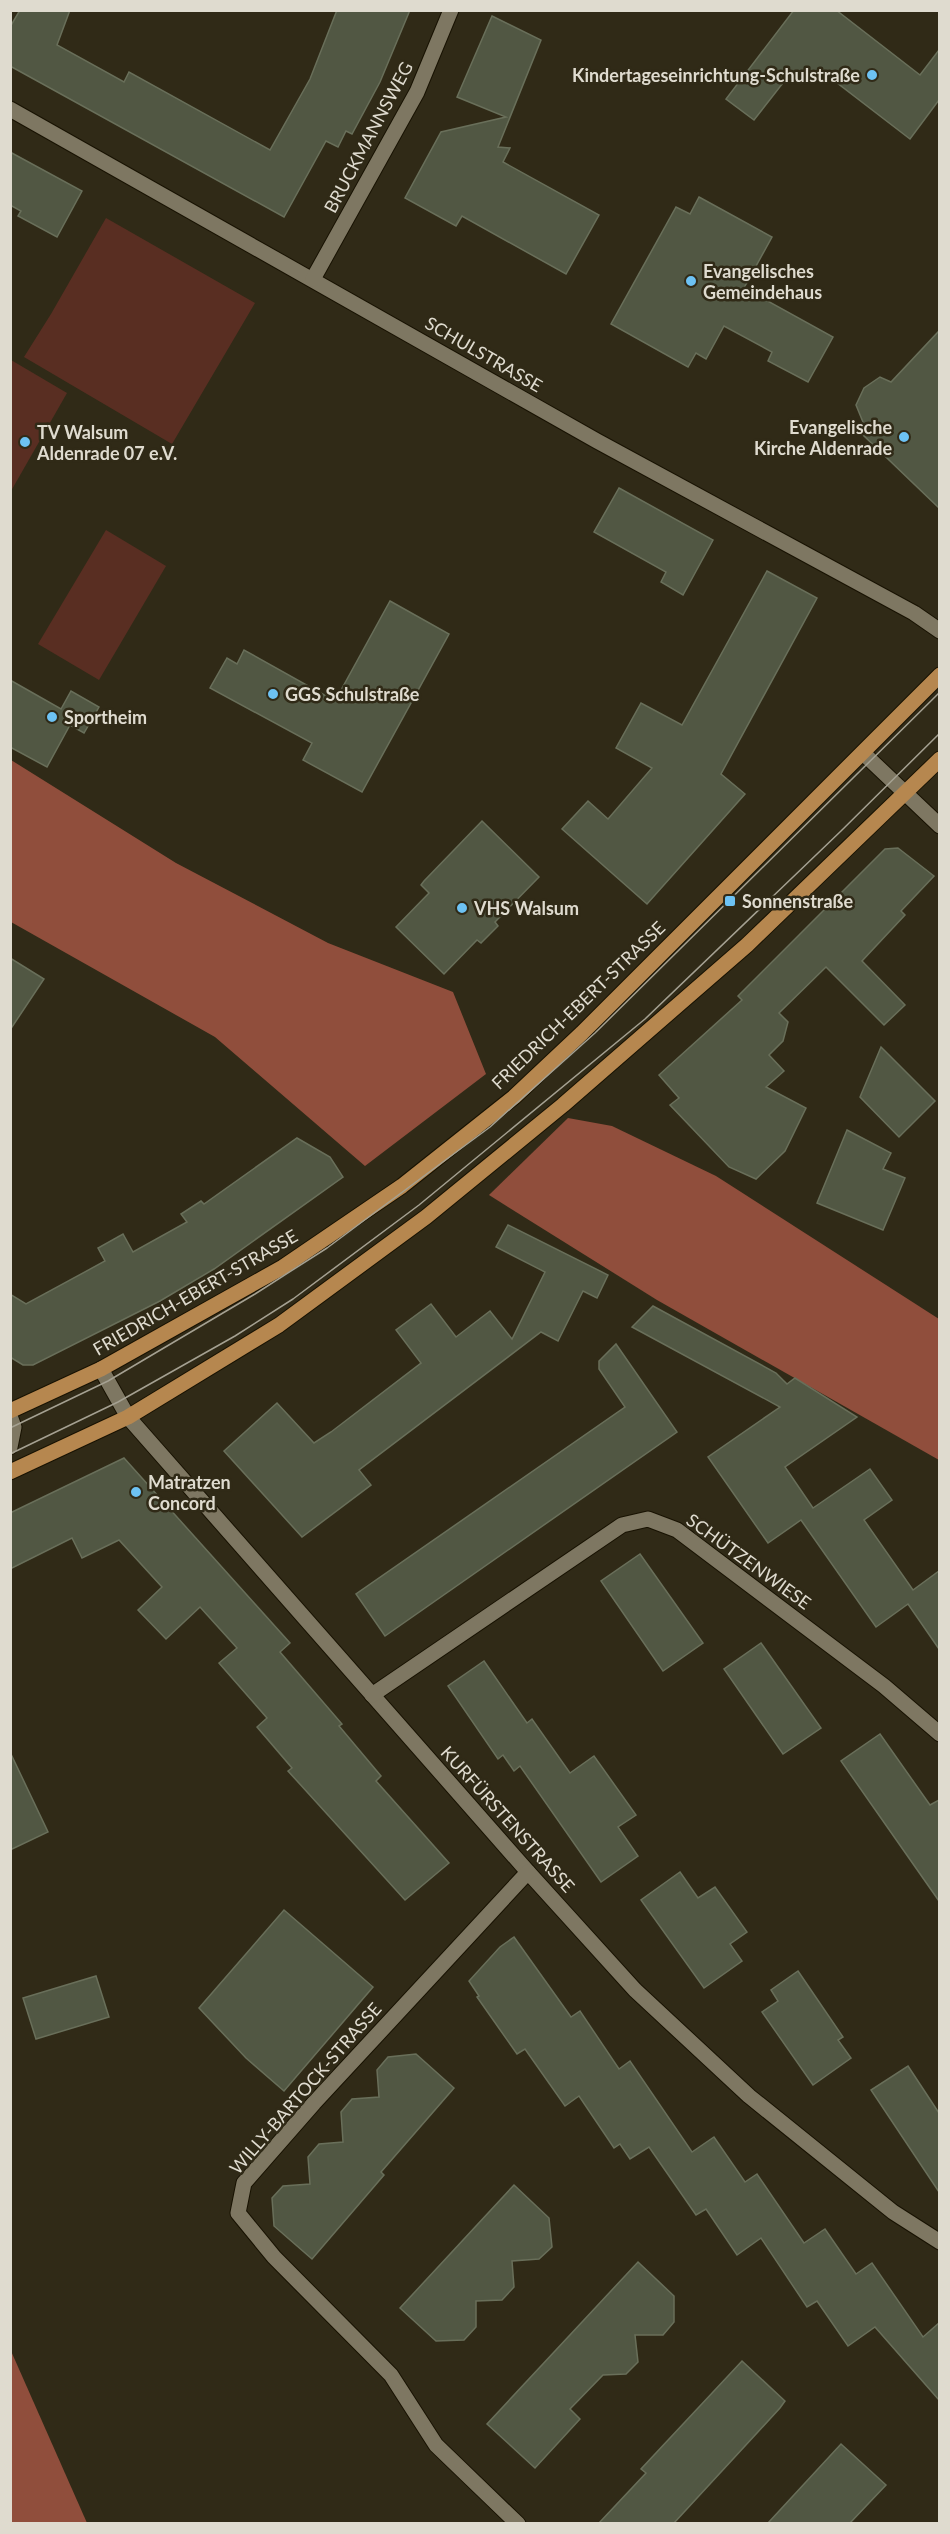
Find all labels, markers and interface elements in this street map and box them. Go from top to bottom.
street label: BRUCKMANNSWEG [319,58,417,216]
place label: Kindertageseinrichtung-Schulstraße [572,64,860,86]
marker: Kindertageseinrichtung-Schulstraße [865,68,879,82]
place label: Evangelisches Gemeindehaus [703,260,822,303]
marker: Evangelisches Gemeindehaus [684,274,698,288]
street label: SCHULSTRASSE [421,312,547,396]
place label: Evangelische Kirche Aldenrade [754,416,892,459]
place label: TV Walsum Aldenrade 07 e.V. [36,421,177,464]
marker: Evangelische Kirche Aldenrade [897,430,911,444]
marker: TV Walsum Aldenrade 07 e.V. [18,435,32,449]
place label: GGS Schulstraße [285,683,420,705]
marker: GGS Schulstraße [266,687,280,701]
place label: Sportheim [64,706,147,728]
marker: Sportheim [45,710,59,724]
place label: Sonnenstraße [742,890,853,912]
marker: Sonnenstraße [723,894,737,908]
place label: VHS Walsum [473,897,579,919]
marker: VHS Walsum [455,901,469,915]
street label: FRIEDRICH-EBERT-STRASSE [487,916,669,1094]
street label: FRIEDRICH-EBERT-STRASSE [89,1224,301,1360]
place label: Matratzen Concord [148,1471,231,1514]
marker: Matratzen Concord [129,1485,143,1499]
street label: SCHÜTZENWIESE [682,1508,816,1614]
street label: KURFÜRSTENSTRASSE [436,1741,580,1897]
street label: WILLY-BARTOCK-STRASSE [225,1998,385,2178]

